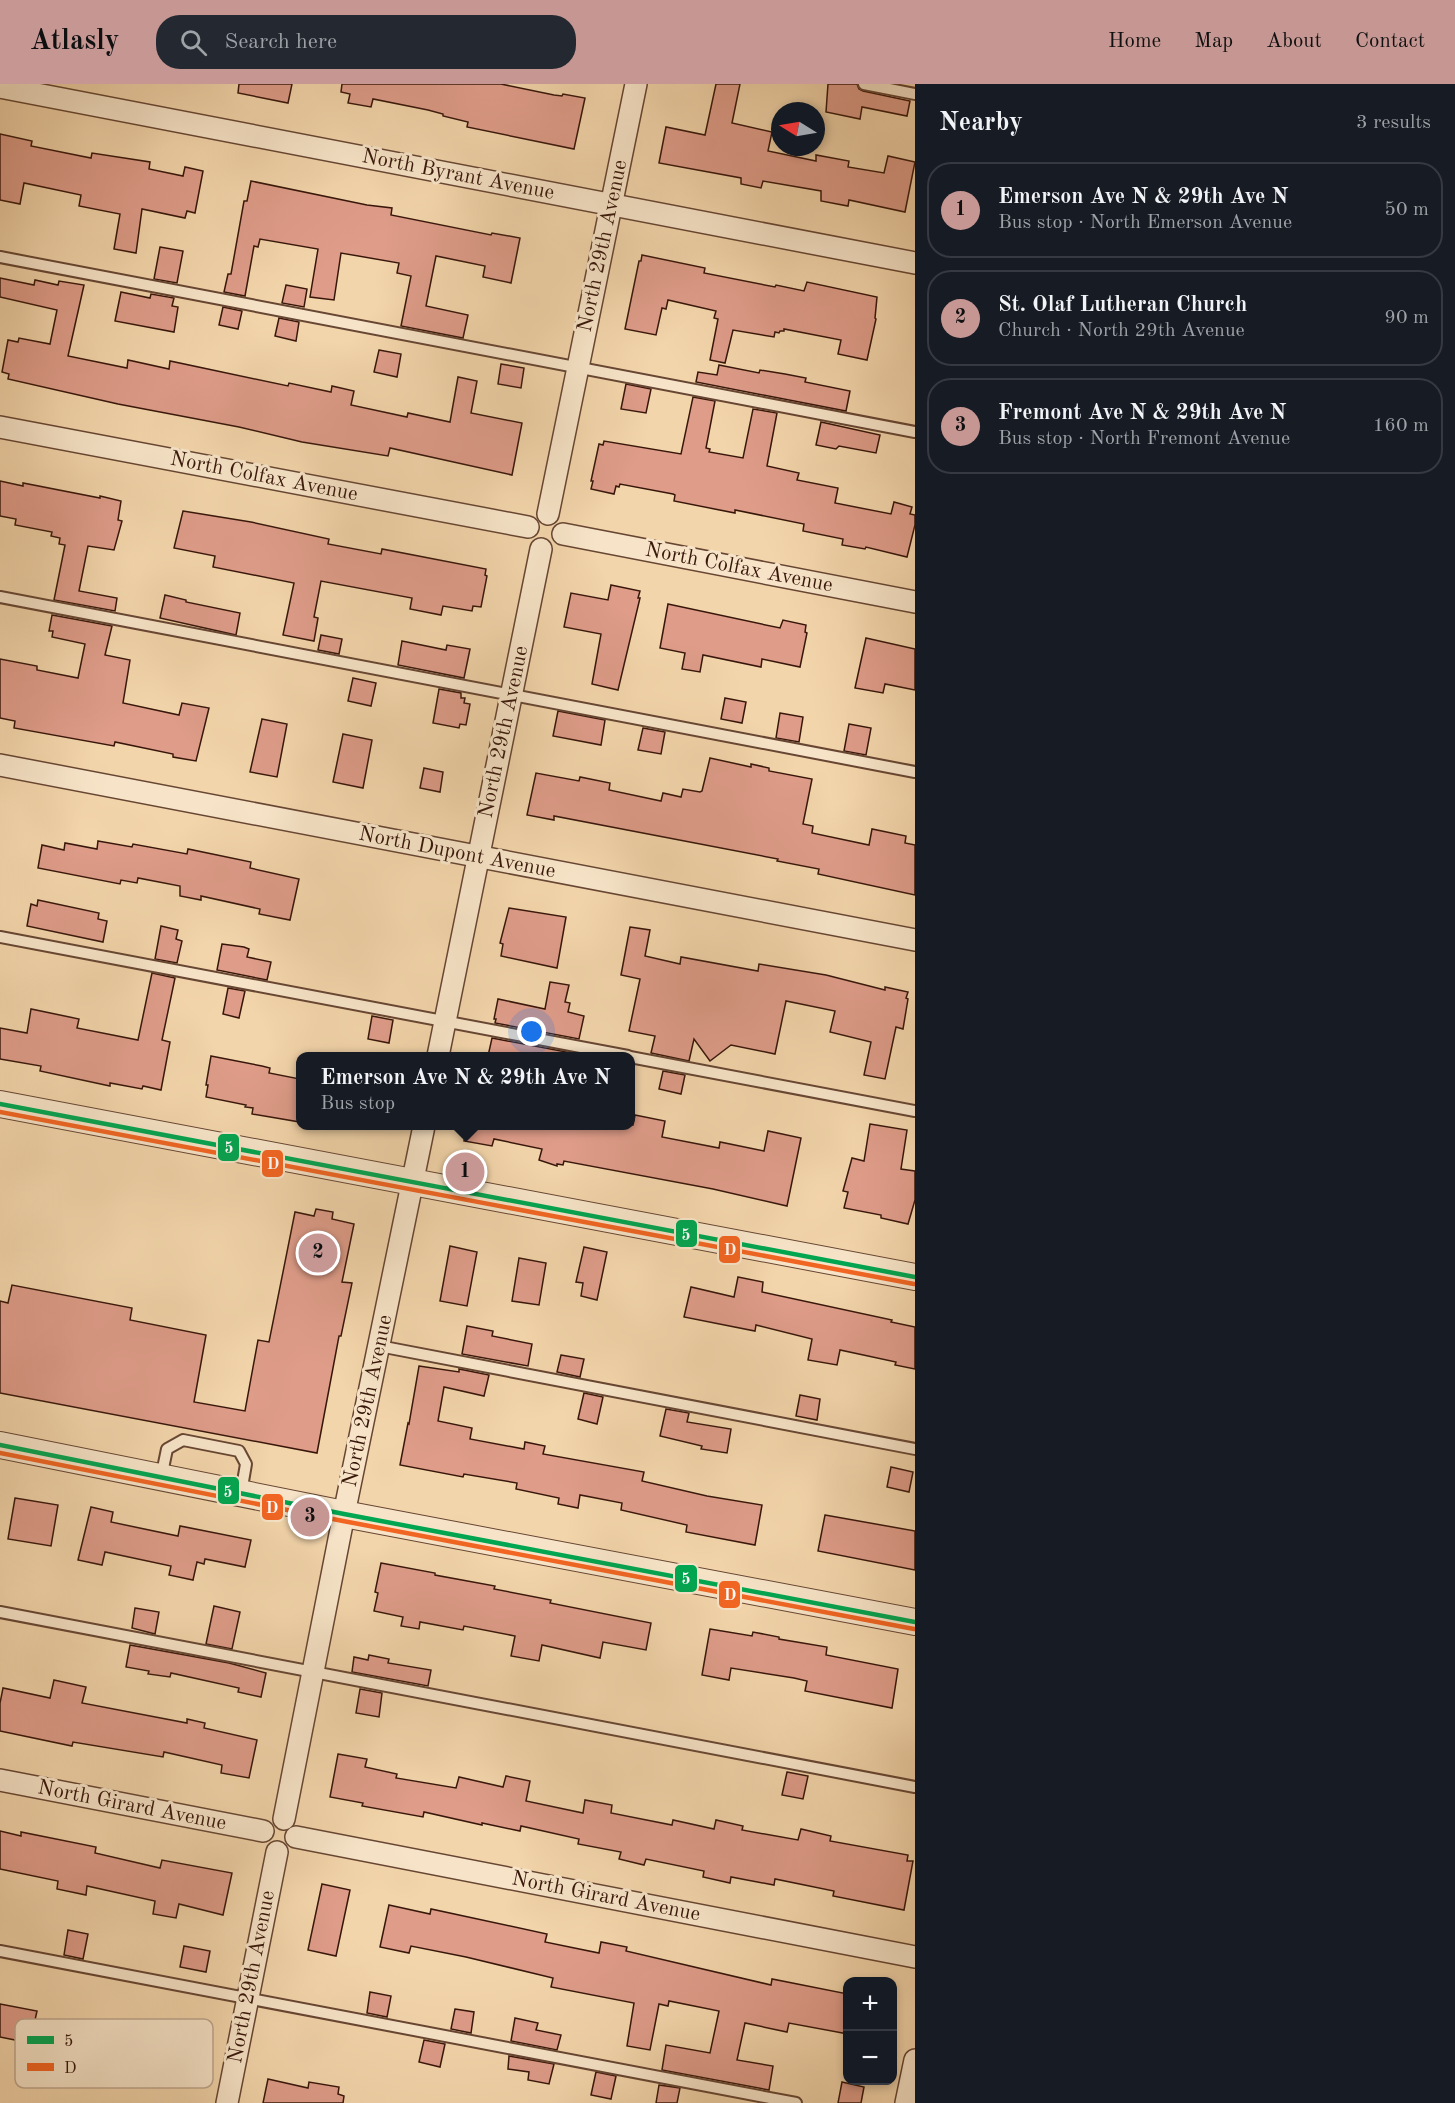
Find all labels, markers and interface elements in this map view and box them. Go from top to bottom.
search box [156,15,576,69]
icon: search [177,26,210,59]
text: Atlasly [30,28,120,56]
text: Search here [225,31,337,53]
text: Home [1108,31,1161,52]
text: Map [1194,31,1233,52]
text: About [1266,31,1322,52]
text: Contact [1355,31,1425,52]
north arrow [771,102,825,156]
text: Nearby [939,110,1023,136]
text: 3 results [1356,113,1431,133]
street label: North Byrant Avenue [360,146,556,204]
street label: North 29th Avenue [574,158,632,334]
text: Emerson Ave N & 29th Ave N [998,186,1288,208]
text: 1 [955,200,966,220]
text: 50 m [1384,200,1429,220]
text: Bus stop · North Emerson Avenue [998,213,1292,233]
text: St. Olaf Lutheran Church [998,294,1247,316]
text: 2 [955,308,966,328]
text: 90 m [1384,308,1429,328]
text: Church · North 29th Avenue [998,321,1245,341]
text: Fremont Ave N & 29th Ave N [998,402,1286,424]
text: 3 [955,416,966,436]
text: 160 m [1373,416,1429,436]
text: Bus stop · North Fremont Avenue [998,429,1290,449]
street label: North Colfax Avenue [168,448,360,506]
street label: North Colfax Avenue [643,539,835,597]
street label: North 29th Avenue [475,644,533,820]
street label: North Dupont Avenue [357,824,557,882]
your location [517,1017,546,1046]
popup [296,1052,635,1130]
text: Emerson Ave N & 29th Ave N [320,1067,611,1089]
text: Bus stop [320,1094,395,1114]
line badge: 5 [217,1133,240,1162]
text: 5 [224,1141,234,1157]
line badge: D [261,1149,284,1178]
pin: 1 [446,1150,484,1194]
text: D [267,1157,279,1173]
line badge: 5 [675,1219,698,1248]
text: 5 [681,1228,691,1244]
pin: 2 [298,1230,338,1276]
line badge: D [718,1235,741,1264]
text: D [724,1243,736,1259]
street label: North 29th Avenue [339,1313,397,1489]
line badge: 5 [217,1476,240,1505]
text: 5 [223,1485,233,1501]
line badge: D [261,1493,284,1521]
pin: 3 [290,1494,330,1540]
text: D [266,1501,278,1517]
line badge: 5 [674,1564,698,1593]
text: 5 [681,1572,691,1588]
line badge: D [718,1580,741,1609]
text: D [724,1588,736,1604]
street label: North Girard Avenue [36,1777,228,1835]
street label: North Girard Avenue [510,1868,702,1926]
street label: North 29th Avenue [225,1889,279,2065]
map controls [843,1977,897,2085]
button: + [843,1977,897,2031]
legend [15,2019,213,2088]
button: − [843,2031,897,2085]
text: 5 [64,2034,73,2050]
text: D [64,2061,76,2077]

